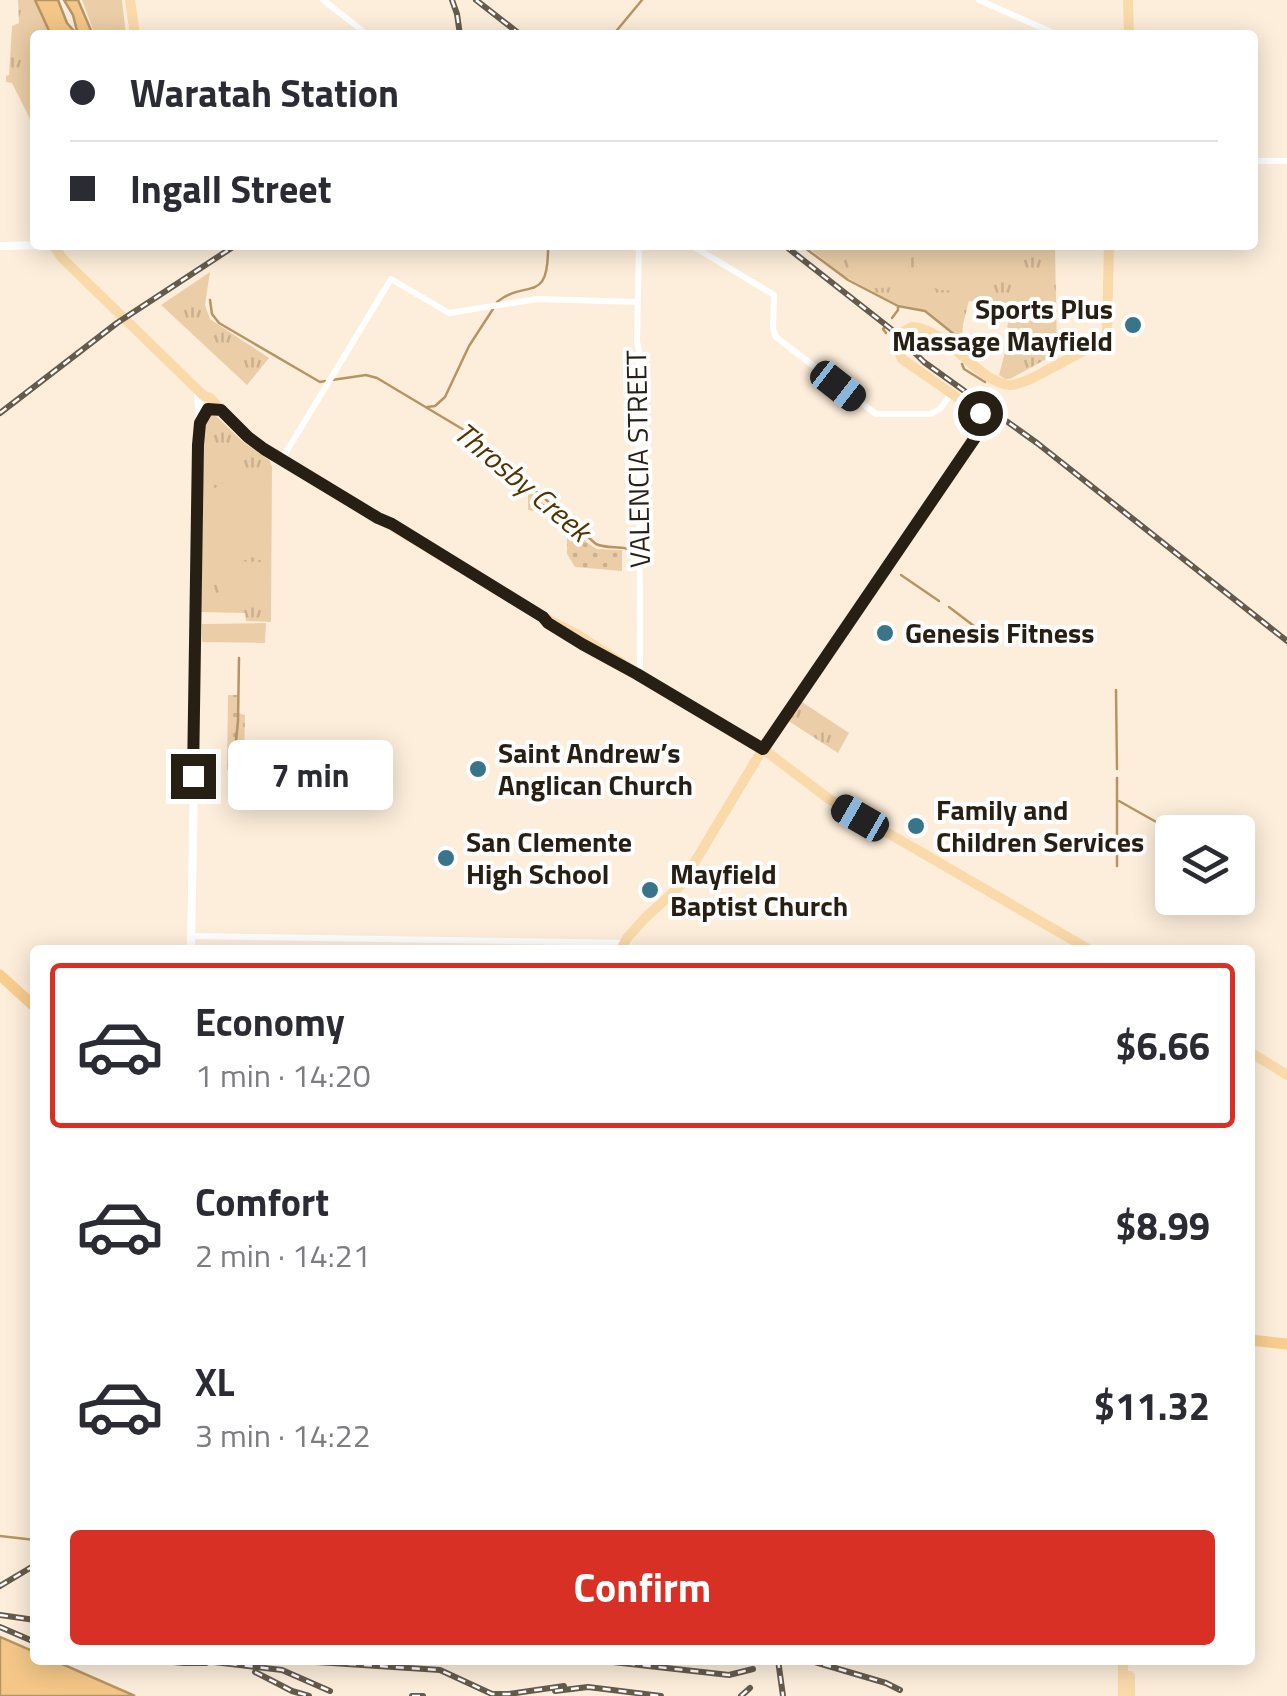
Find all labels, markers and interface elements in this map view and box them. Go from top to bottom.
text: Waratah Station [130,64,399,122]
text: Ingall Street [130,160,332,218]
place label: Sports Plus Massage Mayfield [892,287,1113,362]
marker: Sports Plus Massage Mayfield [1122,314,1144,336]
street label: VALENCIA STREET [614,349,661,568]
car [805,356,871,416]
route start [958,391,1003,436]
water label: Throsby Creek [444,410,604,555]
place label: Genesis Fitness [905,611,1094,654]
marker: Genesis Fitness [874,622,896,644]
place label: Saint Andrew’s Anglican Church [498,731,693,806]
callout: 7 min [228,741,393,811]
text: 7 min [272,751,349,799]
route end [171,754,216,799]
marker: Saint Andrew’s Anglican Church [467,758,489,780]
place label: Family and Children Services [936,788,1144,863]
car [827,790,893,846]
marker: Family and Children Services [905,815,927,837]
map controls [1155,815,1255,915]
button: layers [1155,815,1255,915]
place label: San Clemente High School [466,820,632,895]
marker: San Clemente High School [435,847,457,869]
place label: Mayfield Baptist Church [670,852,848,927]
marker: Mayfield Baptist Church [639,879,661,901]
text: Economy [195,993,345,1051]
icon: car [75,1001,165,1091]
text: $6.66 [1115,1017,1210,1075]
text: 1 min · 14:20 [195,1051,371,1099]
text: Comfort [195,1173,329,1231]
icon: car [75,1181,165,1271]
text: $8.99 [1115,1197,1210,1255]
text: 2 min · 14:21 [195,1231,371,1279]
text: XL [195,1353,235,1411]
icon: car [75,1361,165,1451]
text: $11.32 [1094,1377,1210,1435]
text: 3 min · 14:22 [195,1411,371,1459]
button: Confirm [70,1530,1215,1645]

